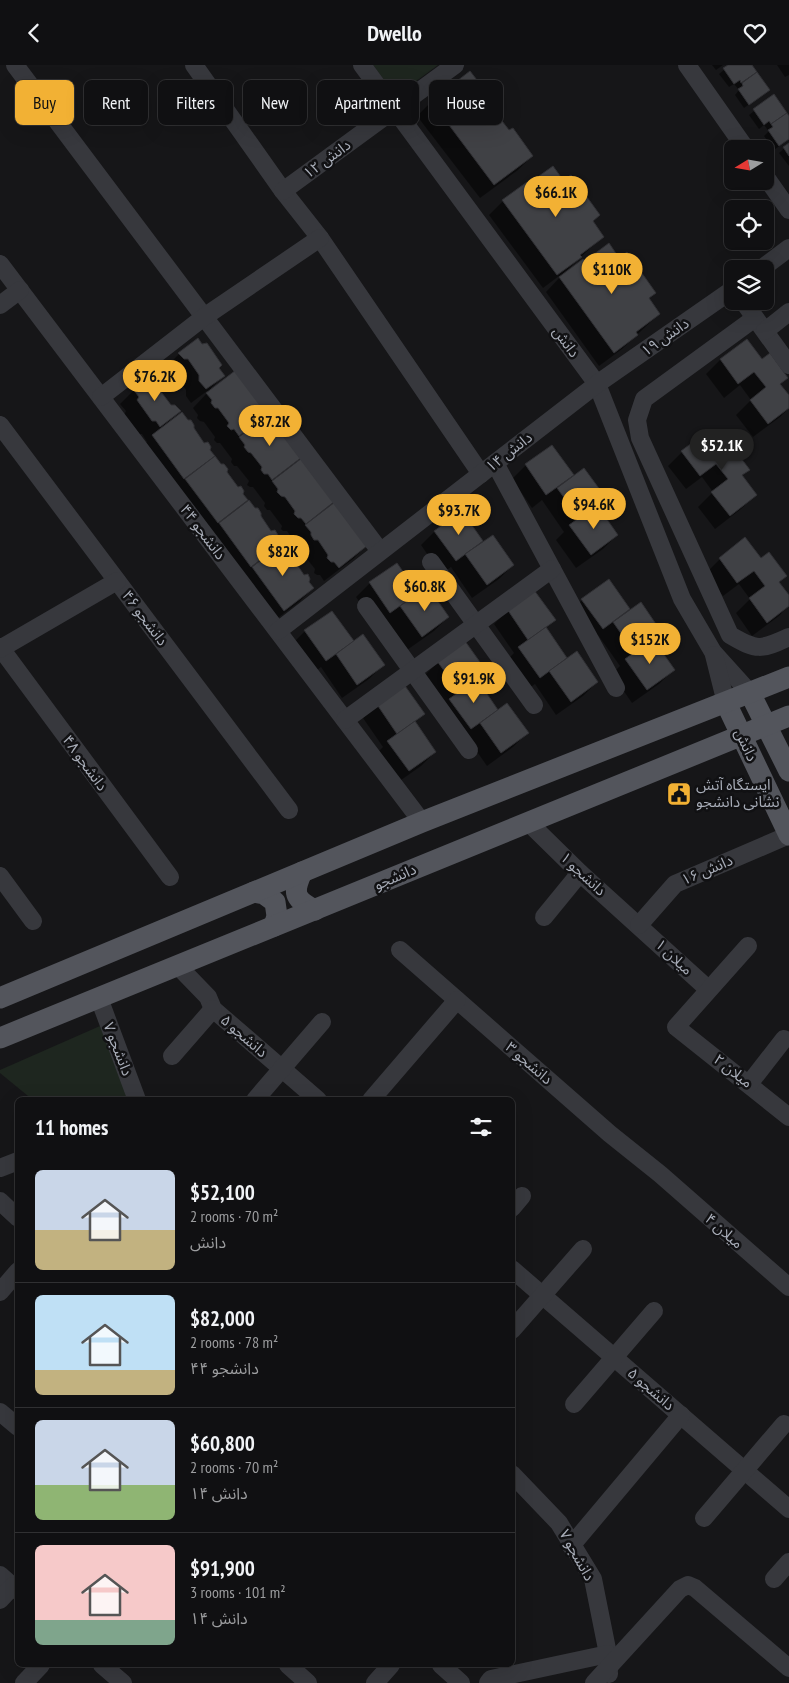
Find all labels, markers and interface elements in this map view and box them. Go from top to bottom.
icon: back [20,19,48,47]
text: Dwello [367,19,422,47]
icon: heart [741,19,769,47]
chip: Buy [15,80,74,125]
chip: Rent [84,80,148,125]
chip: Filters [158,80,233,125]
chip: New [243,80,307,125]
chip: Apartment [317,80,419,125]
chip: House [429,80,503,125]
street label: دانش ۱۲ [299,135,354,182]
north arrow [724,140,774,190]
map controls [724,140,774,310]
pin: $66.1K [515,175,597,218]
text: $66.1K [535,182,577,202]
button: locate [724,200,774,250]
pin: $110K [577,253,647,295]
text: $110K [593,259,631,279]
button: layers [724,260,774,310]
street label: دانش ۱۹ [637,313,692,360]
street label: دانش [549,322,584,361]
pin: $76.2K [114,359,196,402]
text: $76.2K [134,366,176,386]
pin: $87.2K [229,405,311,447]
text: $87.2K [250,411,290,431]
street label: دانش ۱۴ [482,427,536,476]
pin: $52.1K [681,429,763,471]
text: $52.1K [701,435,743,455]
pin: $94.6K [553,487,635,530]
pin: $93.7K [418,493,500,536]
text: $94.6K [573,494,615,514]
street label: دانشجو ۴۴ [176,500,230,563]
text: $93.7K [438,500,480,520]
pin: $82K [253,535,313,577]
text: $82K [267,541,299,561]
pin: $60.8K [384,569,466,612]
text: $60.8K [404,576,446,596]
street label: دانشجو ۴۶ [118,586,172,649]
pin: $152K [615,623,685,665]
text: $152K [631,629,669,649]
pin: $91.9K [433,661,515,704]
text: $91.9K [453,668,495,688]
street label: دانش [731,725,762,764]
street label: دانشجو ۴۸ [59,731,112,794]
place label: ایستگاه آتش نشانی دانشجو [696,775,780,811]
public building icon: ایستگاه آتش نشانی دانشجو [666,781,692,807]
street label: دانشجو ۱ [556,848,610,900]
street label: دانش ۱۶ [678,850,735,889]
street label: دانشجو [371,859,419,894]
street label: میلان ۱ [652,935,697,979]
street label: دانشجو ۵ [217,1010,272,1061]
street label: دانشجو ۷ [100,1019,137,1078]
street label: دانشجو ۳ [502,1037,557,1088]
street label: میلان ۲ [710,1049,757,1092]
icon: filters [467,1113,495,1141]
text: 11 homes [35,1114,108,1141]
text: $52,100 [190,1179,255,1206]
icon: home [75,1190,135,1250]
text: 2 rooms · 70 m² [190,1206,278,1226]
street label: میلان ۴ [701,1209,747,1252]
text: دانش [190,1232,226,1252]
text: $82,000 [190,1305,255,1332]
icon: home [75,1315,135,1375]
text: 2 rooms · 78 m² [190,1332,278,1352]
text: دانشجو ۴۴ [190,1358,259,1378]
street label: دانشجو ۵ [624,1363,679,1414]
text: $60,800 [190,1430,255,1457]
icon: home [75,1440,135,1500]
text: 2 rooms · 70 m² [190,1457,278,1477]
text: دانش ۱۴ [190,1483,248,1503]
street label: دانشجو ۷ [556,1526,599,1584]
text: $91,900 [190,1555,255,1582]
icon: home [75,1565,135,1625]
text: 3 rooms · 101 m² [190,1582,286,1602]
text: دانش ۱۴ [190,1608,248,1628]

